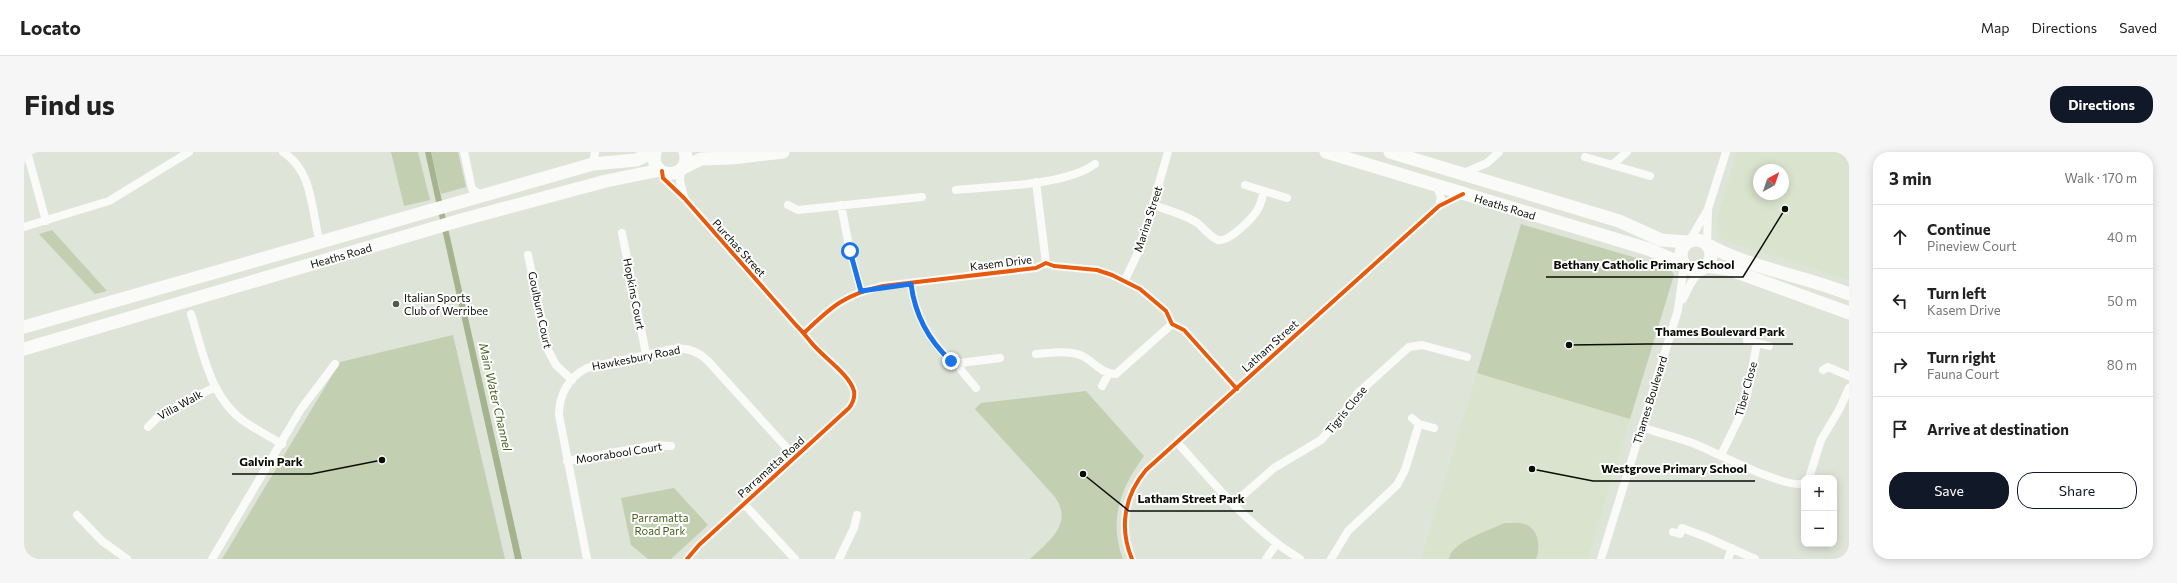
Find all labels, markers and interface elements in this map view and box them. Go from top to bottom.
text: Locato [20,16,81,39]
text: Map [1981,19,2010,36]
text: Directions [2032,19,2097,36]
text: Saved [2119,19,2157,36]
button: Directions [2050,86,2153,123]
text: Find us [24,87,115,121]
north arrow [1753,164,1789,200]
text: 3 min [1889,168,1932,189]
text: Walk · 170 m [2065,170,2137,186]
street label: Marina Street [1131,184,1164,254]
street label: Heaths Road [1473,191,1537,222]
street label: Purchas Street [710,216,769,279]
text: Continue [1927,220,1991,238]
icon: ahead [1889,226,1911,248]
text: 40 m [2107,229,2137,245]
text: Pineview Court [1927,238,2017,254]
street label: Heaths Road [309,241,373,271]
route start [841,242,859,260]
street label: Kasem Drive [969,252,1033,273]
callout: Bethany Catholic Primary School [1546,253,1743,277]
street label: Hopkins Court [621,257,648,331]
text: Bethany Catholic Primary School [1554,257,1734,271]
street label: Goulburn Court [526,270,555,350]
text: Turn left [1927,284,1986,302]
icon: left [1889,290,1911,312]
place label: Italian Sports Club of Werribee [404,291,488,317]
text: 50 m [2107,293,2137,309]
marker: Italian Sports Club of Werribee [391,299,401,309]
text: Kasem Drive [1927,302,2001,318]
street label: Latham Street [1239,317,1301,374]
callout: Thames Boulevard Park [1647,320,1793,344]
text: Thames Boulevard Park [1655,324,1785,338]
water label: Main Water Channel [477,341,515,453]
street label: Hawkesbury Road [591,343,681,372]
text: Turn right [1927,348,1996,366]
route end [942,352,960,370]
street label: Thames Boulevard [1630,354,1669,446]
icon: right [1889,354,1911,376]
text: 80 m [2107,357,2137,373]
street label: Tiber Close [1732,360,1759,418]
text: Fauna Court [1927,366,1999,382]
street label: Tigris Close [1322,383,1369,436]
street label: Villa Walk [155,387,204,422]
icon: arrive [1889,418,1911,440]
text: Arrive at destination [1927,420,2069,438]
street label: Parramatta Road [735,433,807,500]
street label: Moorabool Court [575,439,664,466]
callout: Galvin Park [232,450,311,474]
text: Galvin Park [239,454,303,468]
callout: Westgrove Primary School [1593,457,1755,481]
text: Westgrove Primary School [1601,461,1747,475]
button: Save [1889,472,2009,509]
button: Share [2017,472,2137,509]
map controls [1801,475,1837,547]
button: + [1801,475,1837,511]
callout: Latham Street Park [1129,487,1253,511]
text: Latham Street Park [1137,491,1245,505]
park label: Parramatta Road Park [631,511,689,537]
button: − [1801,511,1837,547]

